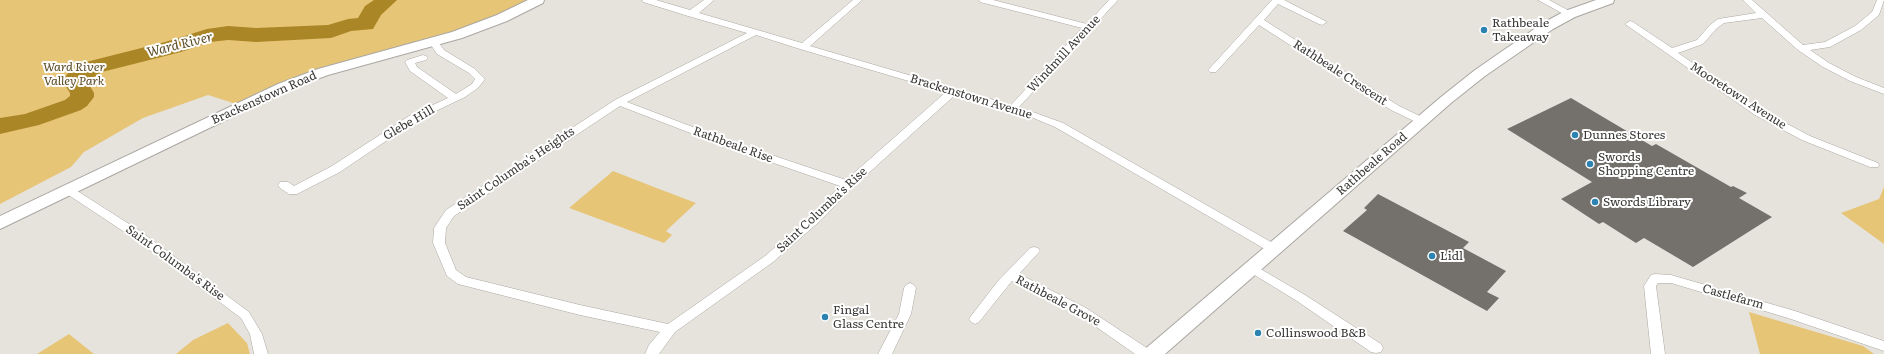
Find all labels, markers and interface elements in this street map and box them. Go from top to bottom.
street label: Windmill Avenue [1025,12,1103,96]
place label: Rathbeale Takeaway [1492,16,1549,44]
marker: Rathbeale Takeaway [1479,25,1489,35]
water label: Ward River [145,29,215,61]
street label: Rathbeale Crescent [1290,37,1390,109]
park label: Ward River Valley Park [43,60,105,88]
street label: Mooretown Avenue [1687,60,1789,132]
street label: Brackenstown Road [209,68,319,128]
street label: Brackenstown Avenue [908,72,1034,122]
street label: Glebe Hill [381,103,437,143]
street label: Saint Columba's Heights [455,124,577,214]
street label: Rathbeale Rise [691,124,775,166]
place label: Dunnes Stores [1583,128,1665,142]
street label: Rathbeale Road [1334,129,1410,199]
marker: Dunnes Stores [1570,130,1580,140]
place label: Swords Shopping Centre [1598,150,1694,178]
marker: Swords Shopping Centre [1585,159,1595,169]
street label: Saint Columba's Rise [774,164,870,256]
place label: Swords Library [1603,195,1691,209]
marker: Swords Library [1590,197,1600,207]
street label: Saint Columba's Rise [123,222,227,304]
place label: Lidl [1440,249,1463,263]
marker: Lidl [1427,251,1437,261]
street label: Rathbeale Grove [1013,273,1103,329]
street label: Castlefarm [1701,281,1765,313]
place label: Fingal Glass Centre [833,303,904,331]
marker: Fingal Glass Centre [820,312,830,322]
place label: Collinswood B&B [1266,326,1366,340]
marker: Collinswood B&B [1253,328,1263,338]

